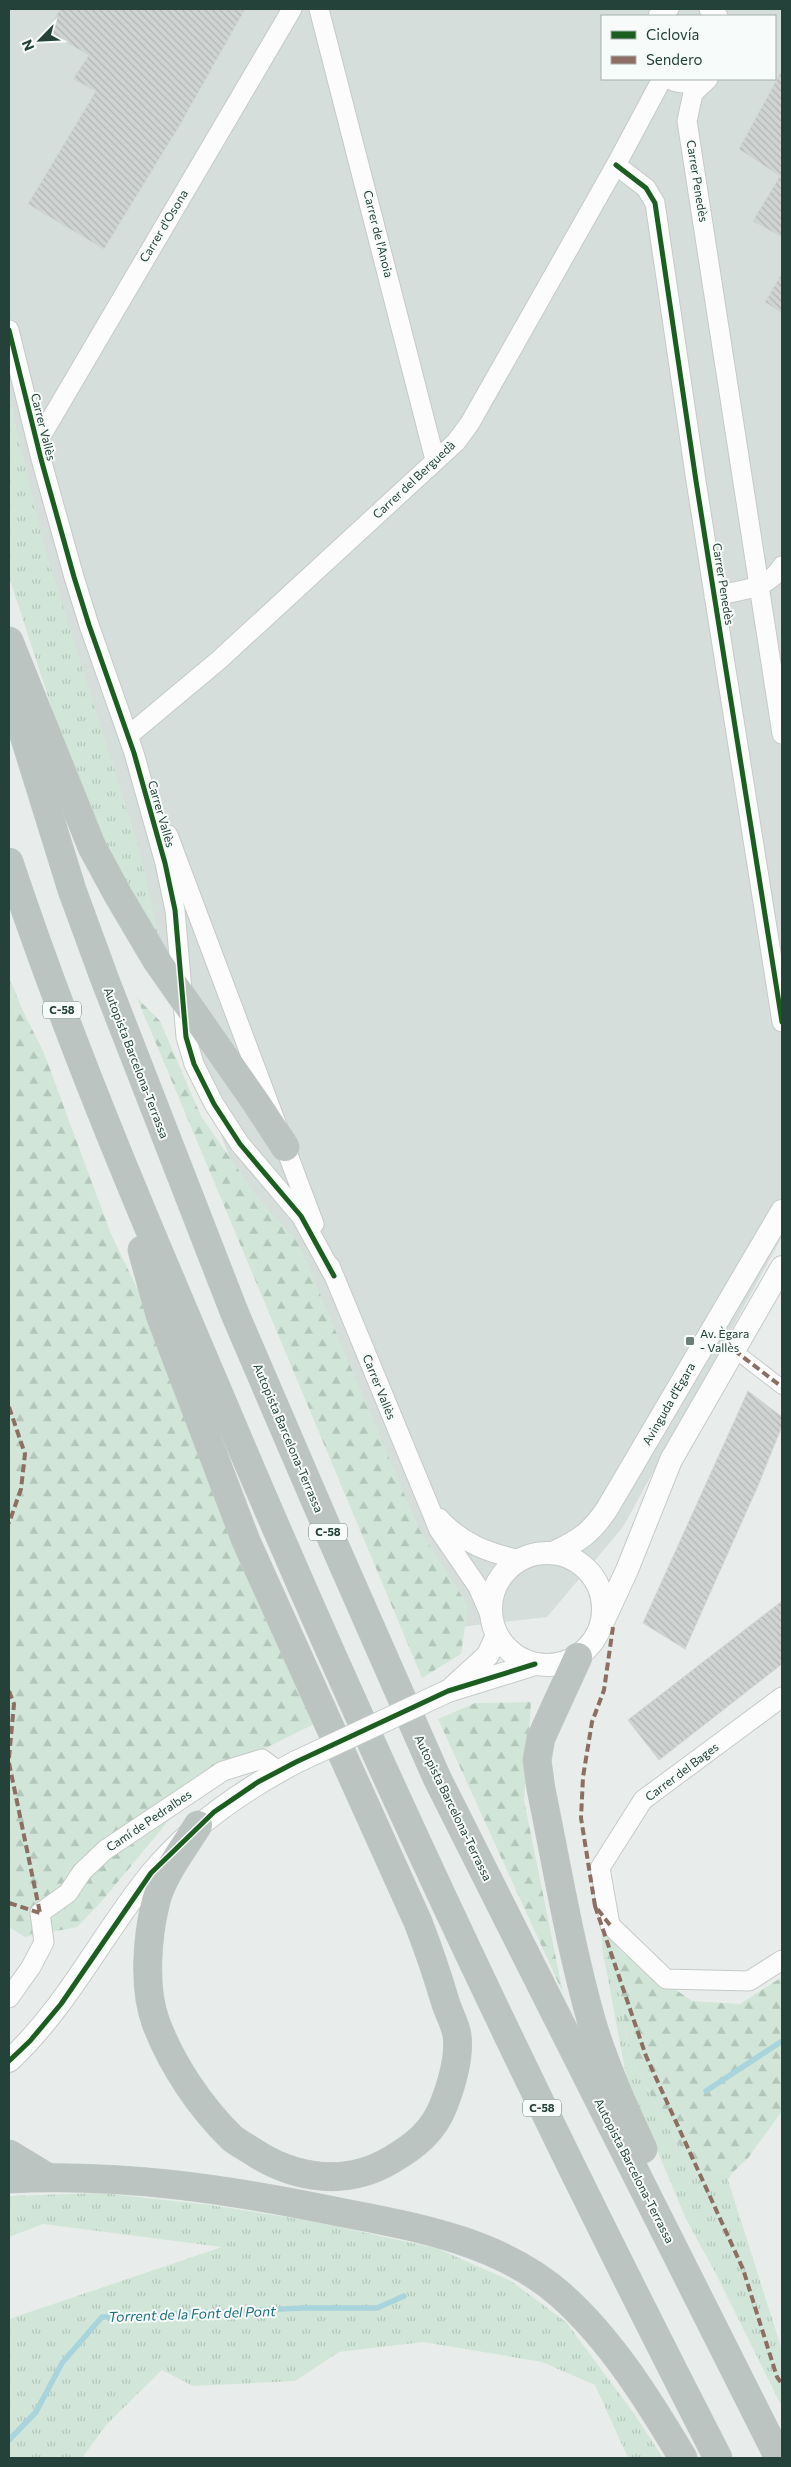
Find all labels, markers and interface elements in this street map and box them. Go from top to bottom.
north arrow [15,15,65,65]
legend [601,15,776,80]
text: Ciclovía [646,25,699,43]
text: N [18,37,38,54]
text: Sendero [646,50,703,68]
street label: Carrer Penedès [685,139,711,223]
street label: Carrer d'Osona [136,187,190,264]
street label: Carrer de l'Anoia [361,189,397,279]
street label: Carrer Vallès [29,392,59,462]
street label: Carrer del Berguedà [369,438,457,521]
street label: Carrer Penedès [711,542,737,626]
street label: Carrer Vallès [146,779,178,849]
street label: Autopista Barcelona-Terrassa [102,985,172,1140]
road number: C-58 [43,1002,81,1018]
place label: Av. Ègara - Vallès [700,1326,749,1354]
marker: Av. Ègara - Vallès [684,1335,696,1347]
street label: Carrer Vallès [360,1352,399,1421]
street label: Avinguda d'Egara [639,1360,697,1447]
street label: Autopista Barcelona-Terrassa [251,1361,327,1514]
road number: C-58 [309,1524,347,1540]
street label: Autopista Barcelona-Terrassa [412,1732,495,1883]
street label: Carrer del Bages [642,1739,721,1803]
street label: Camí de Pedralbes [103,1787,194,1854]
street label: Autopista Barcelona-Terrassa [592,2096,678,2245]
road number: C-58 [523,2100,561,2116]
water label: Torrent de la Font del Pont [108,2302,276,2325]

